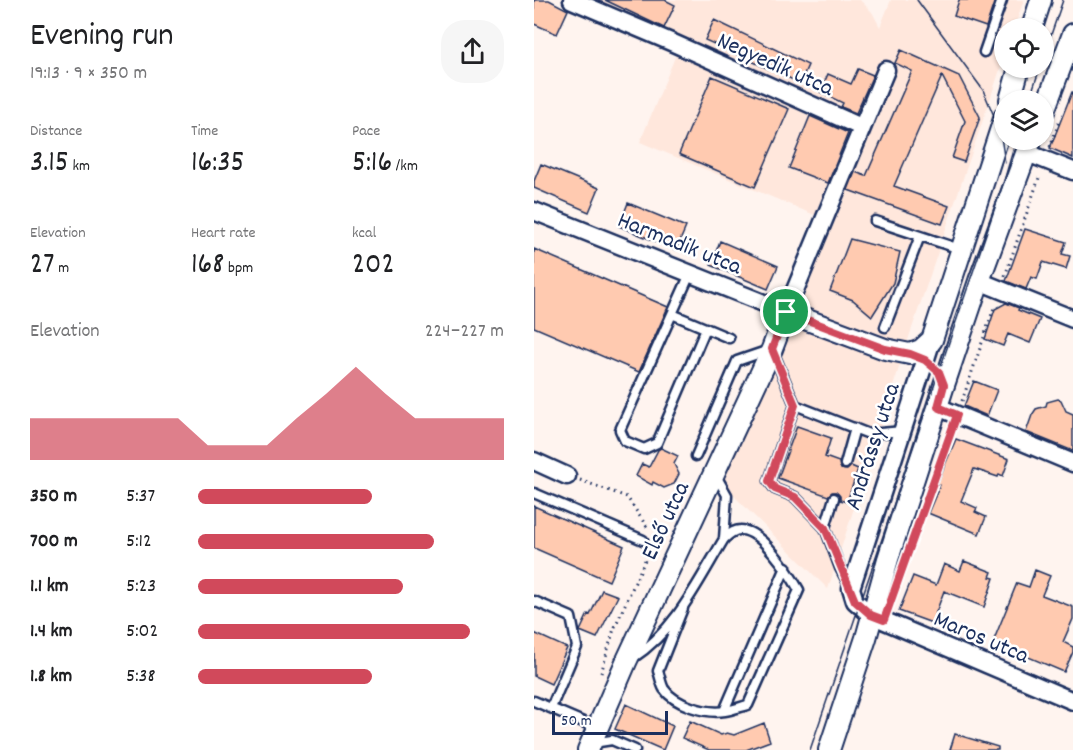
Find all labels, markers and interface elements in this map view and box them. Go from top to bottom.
text: Evening run [30,14,174,61]
map controls [994,18,1054,150]
button: locate [994,18,1054,78]
button: share [441,20,504,83]
street label: Negyedik utca [711,25,839,107]
text: 19:13 · 9 × 350 m [30,60,147,88]
button: layers [994,90,1054,150]
text: Distance [30,120,82,143]
text: Time [191,120,218,143]
text: Pace [352,120,380,143]
text: 3.15 [30,143,69,186]
text: 16:35 [191,143,244,186]
text: 5:16 [352,143,392,186]
text: km [69,155,90,178]
text: /km [392,155,418,178]
street label: Harmadik utca [612,204,747,285]
text: Elevation [30,222,86,245]
text: Heart rate [191,222,256,245]
text: kcal [352,222,376,245]
text: 27 [30,245,55,288]
text: 168 [191,245,224,288]
text: 202 [352,245,395,288]
text: m [55,257,69,280]
text: bpm [224,257,253,280]
pin [760,286,811,337]
icon: arrive [769,295,802,328]
text: Elevation [30,318,100,346]
text: 224–227 m [425,318,504,346]
street label: Andrássy utca [837,378,911,515]
street label: Első utca [634,476,700,566]
text: 350 m [30,483,77,511]
text: 5:37 [126,483,155,511]
text: 700 m [30,528,78,556]
text: 5:12 [126,528,152,556]
text: 1.1 km [30,573,69,601]
text: 5:23 [126,573,156,601]
street label: Maros utca [928,603,1034,674]
text: 1.4 km [30,618,73,646]
text: 5:02 [126,618,158,646]
text: 1.8 km [30,663,72,691]
text: 5:38 [126,663,155,691]
scale bar [552,708,668,736]
text: 50 m [561,710,592,733]

